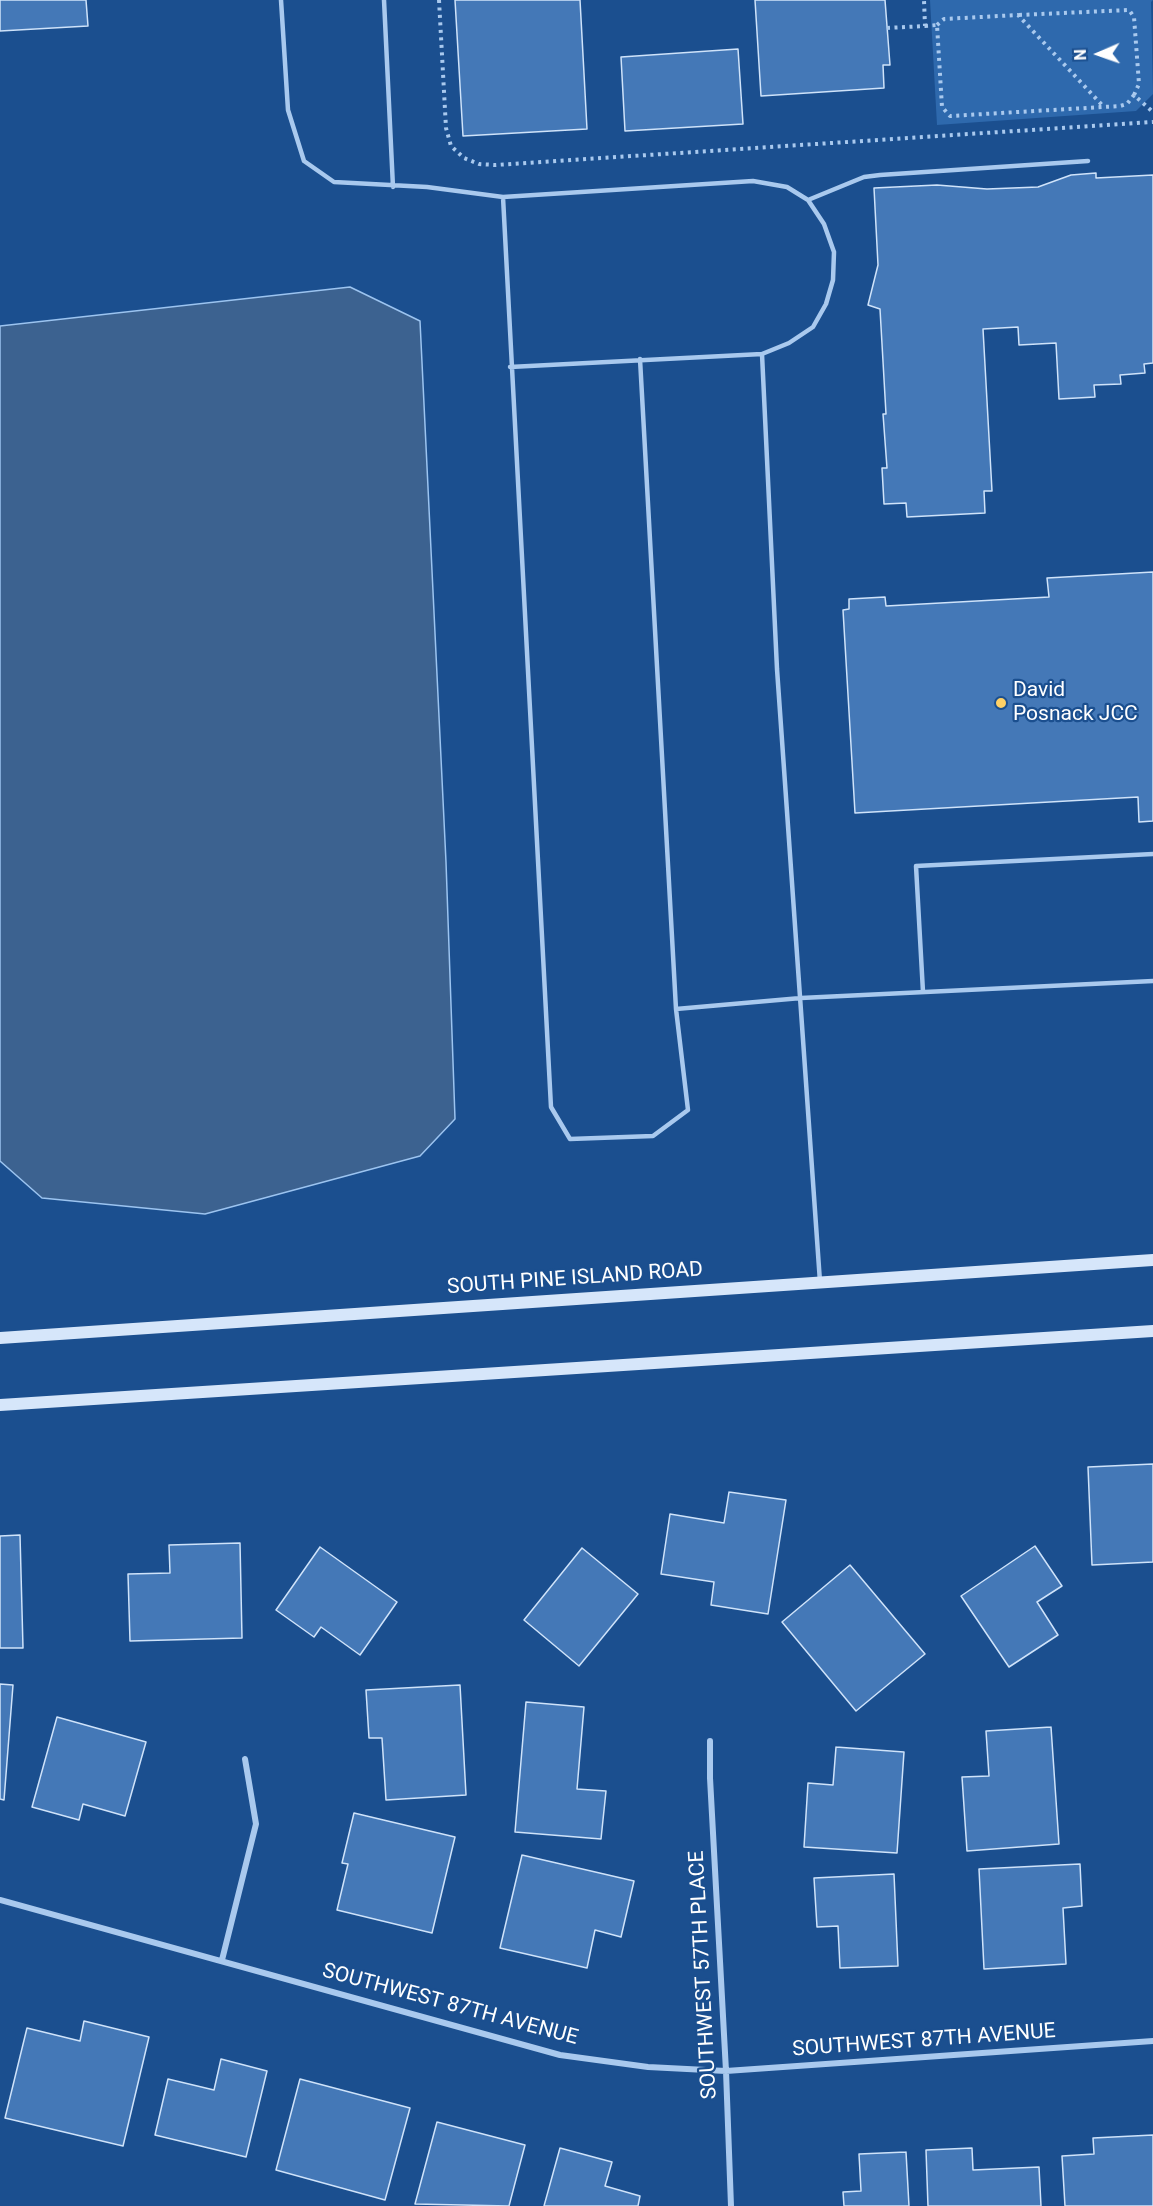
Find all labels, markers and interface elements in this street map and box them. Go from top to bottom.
north arrow [1069,24,1129,84]
text: N [1071,49,1090,61]
place label: David Posnack JCC [1013,678,1138,728]
marker: David Posnack JCC [994,696,1008,710]
street label: SOUTH PINE ISLAND ROAD [446,1257,704,1301]
street label: SOUTHWEST 57TH PLACE [685,1850,723,2100]
street label: SOUTHWEST 87TH AVENUE [319,1959,581,2051]
street label: SOUTHWEST 87TH AVENUE [792,2019,1056,2063]

